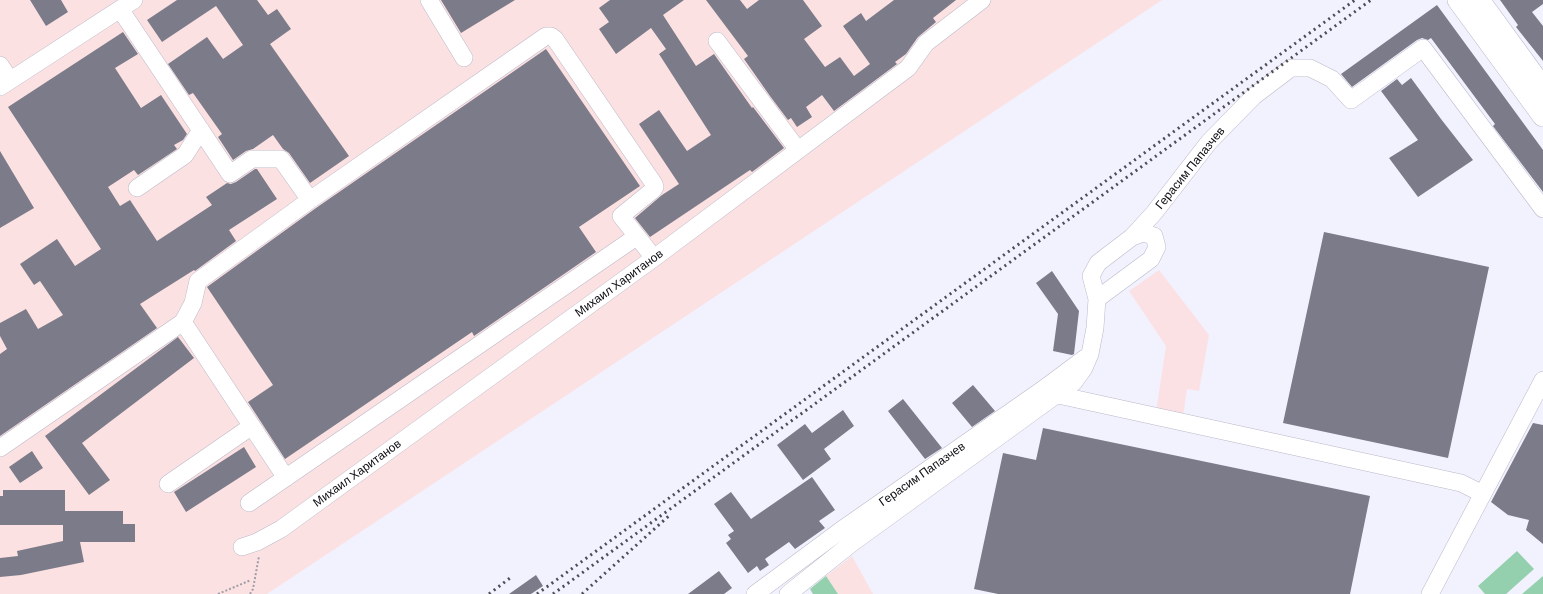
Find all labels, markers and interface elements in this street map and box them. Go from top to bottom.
street label: Герасим Папазчев [1152,124,1228,212]
street label: Михаил Хаританов [572,246,666,320]
street label: Михаил Хаританов [310,436,404,510]
street label: Герасим Папазчев [876,439,968,509]

